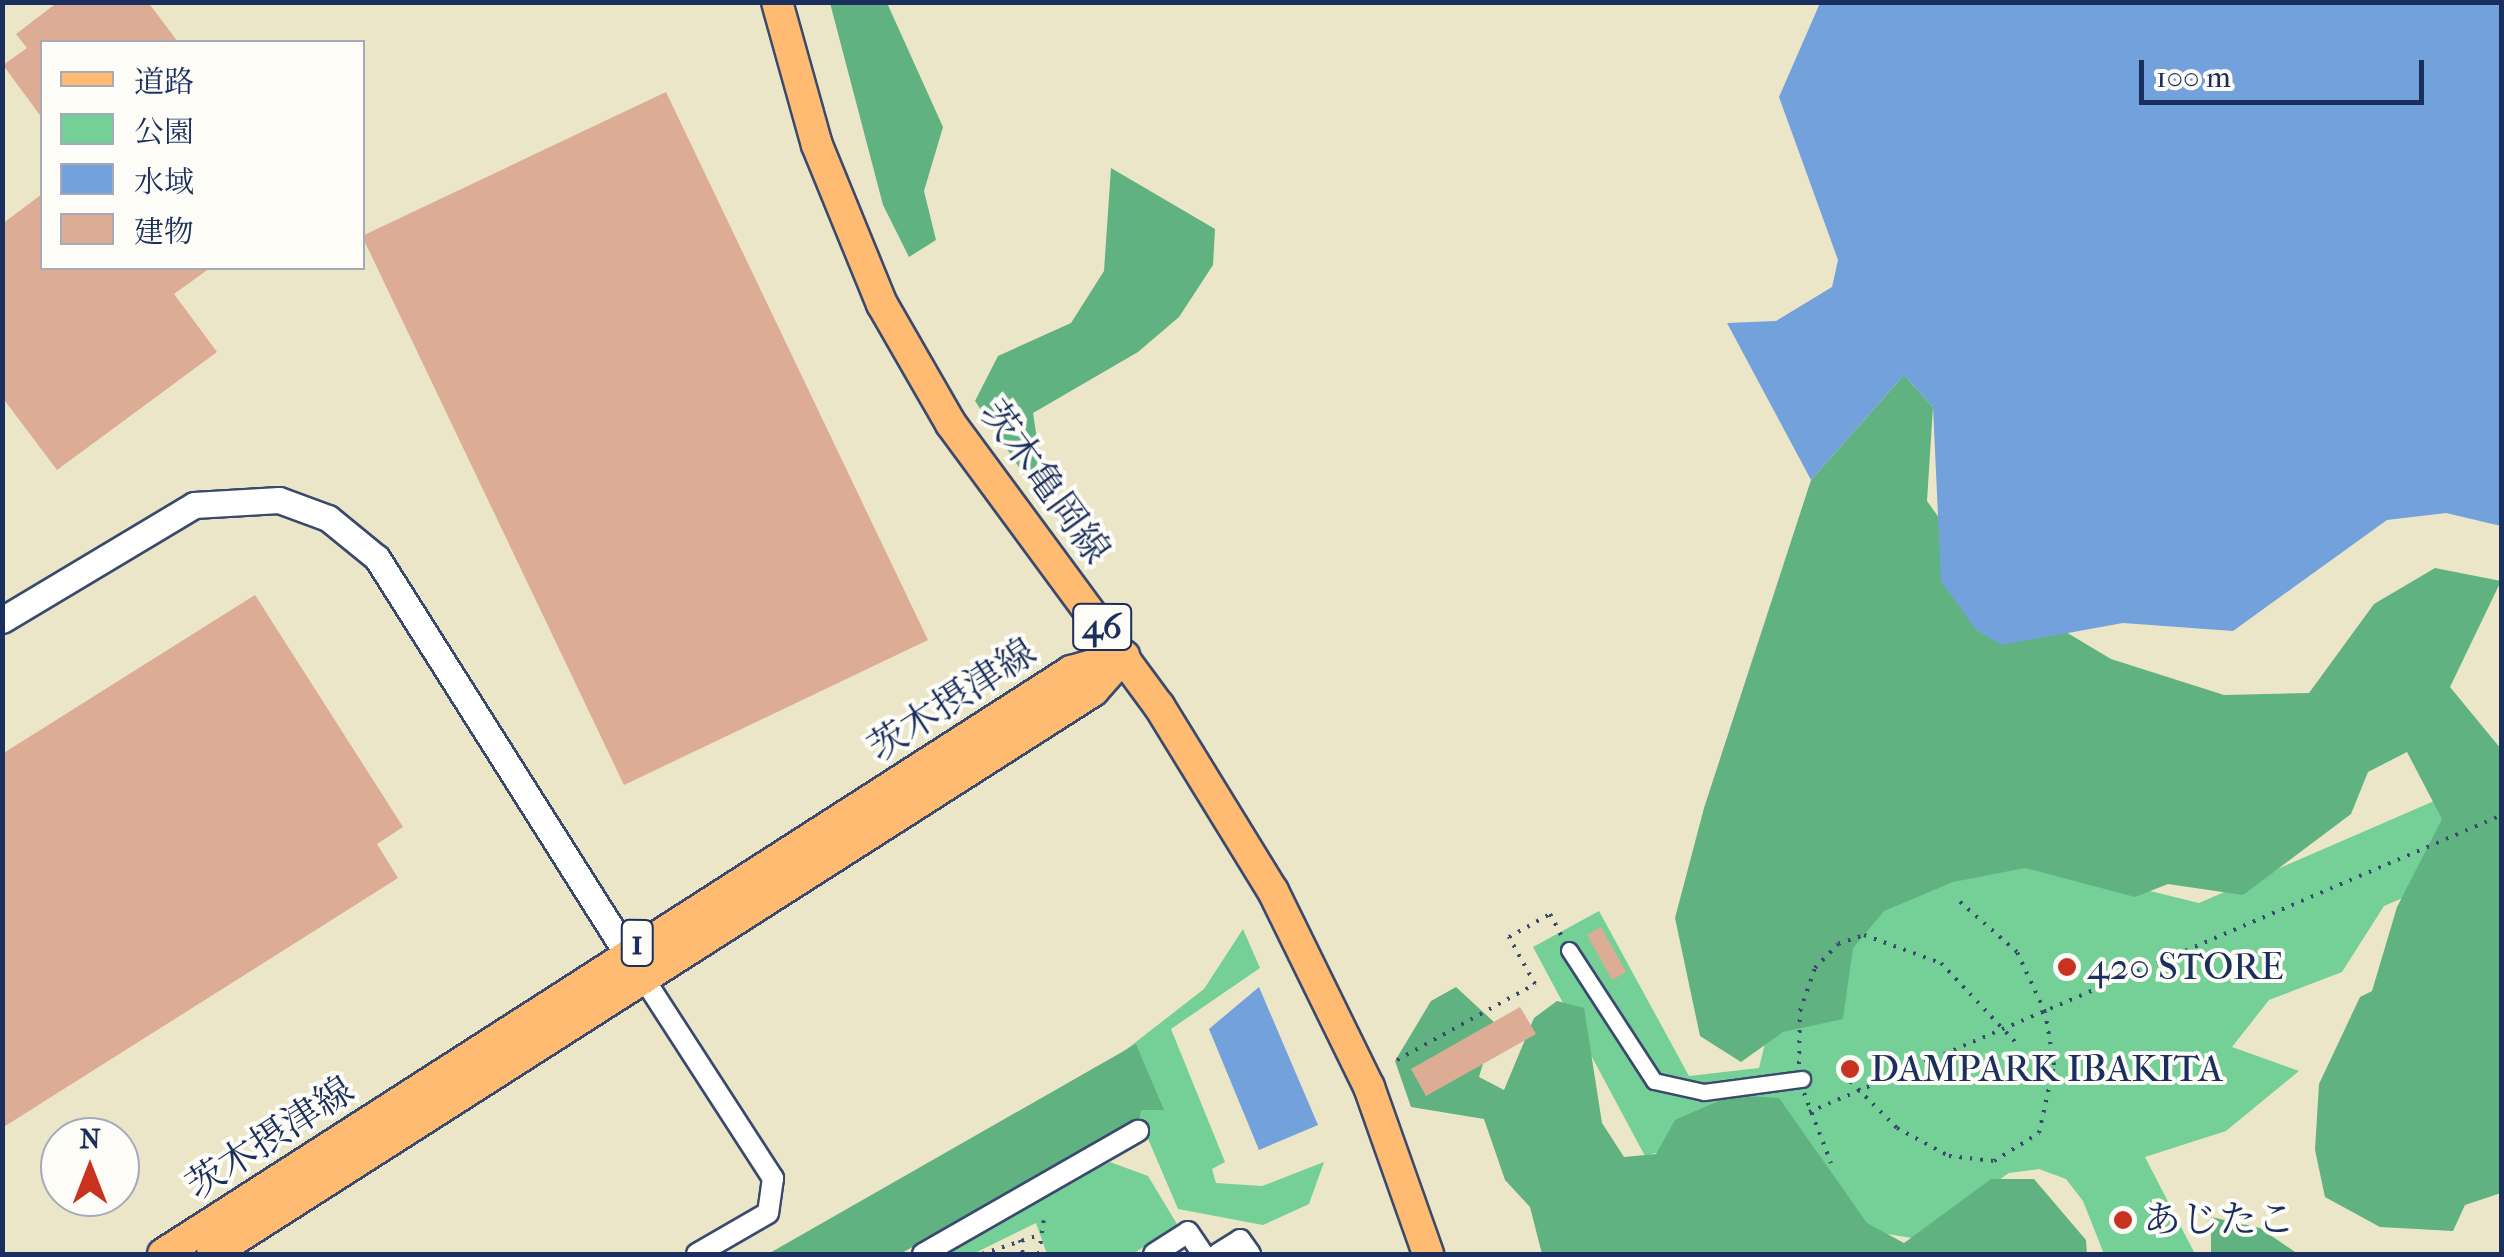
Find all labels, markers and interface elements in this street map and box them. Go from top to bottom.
legend [40,40,365,270]
scale bar [2144,40,2429,102]
text: 100 m [2156,60,2231,95]
text: 道路 [134,65,194,100]
text: 公園 [134,115,194,150]
text: 水域 [134,165,194,200]
text: 建物 [134,215,194,250]
street label: 茨木亀岡線 [971,392,1119,572]
road number: 46 [1072,597,1132,657]
street label: 茨木摂津線 [860,629,1044,771]
road number: 1 [620,913,654,973]
place label: 420 STORE [2087,944,2284,990]
marker: 420 STORE [2056,956,2078,978]
place label: DAMPARK IBAKITA [1870,1046,2223,1092]
marker: DAMPARK IBAKITA [1839,1058,1861,1080]
street label: 茨木摂津線 [178,1067,362,1209]
north arrow [40,1117,140,1217]
text: N [79,1122,101,1155]
place label: あじたこ [2143,1197,2295,1243]
marker: あじたこ [2112,1209,2134,1231]

